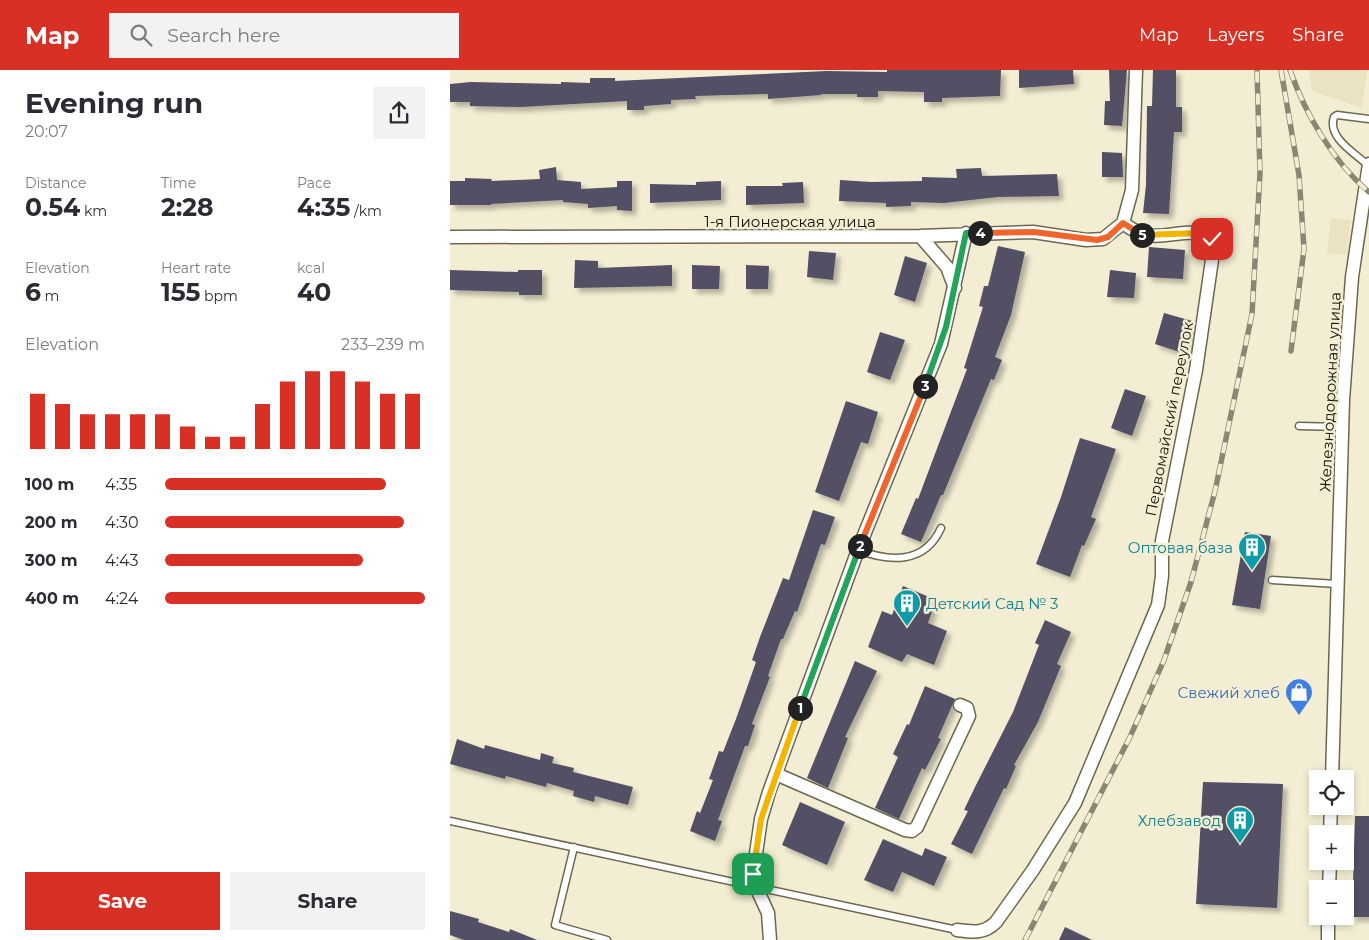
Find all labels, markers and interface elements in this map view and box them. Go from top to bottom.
search box [109,13,459,58]
text: Map [25,21,79,50]
icon: search [127,21,155,49]
text: Search here [167,24,280,47]
text: Map [1139,24,1179,46]
text: Layers [1207,24,1264,46]
text: Share [1292,24,1344,46]
text: Evening run [25,86,203,120]
button: share [373,87,425,139]
text: 20:07 [25,122,68,141]
text: Distance [25,174,87,192]
text: Time [161,174,196,192]
text: Pace [297,174,331,192]
text: 0.54 [25,192,80,222]
text: 2:28 [161,192,214,222]
text: 4:35 [297,192,350,222]
text: km [80,202,107,220]
text: /km [350,202,382,220]
street label: 1-я Пионерская улица [704,212,876,231]
pin [1191,218,1233,260]
pin: 4 [968,220,992,246]
pin: 5 [1130,222,1154,248]
text: 4 [976,224,985,242]
icon: check [1198,225,1226,253]
text: 5 [1138,226,1147,244]
text: Elevation [25,259,90,277]
text: Heart rate [161,259,231,277]
text: kcal [297,259,325,277]
text: 6 [25,277,41,307]
text: 155 [161,277,200,307]
text: 40 [297,277,331,307]
text: m [41,287,59,305]
text: bpm [200,287,238,305]
street label: Железнодорожная улица [1315,292,1345,492]
street label: Первомайский переулок [1141,320,1197,518]
text: Elevation [25,335,99,354]
text: 233–239 m [341,335,425,354]
pin: 3 [912,374,938,398]
text: 3 [921,377,930,395]
text: 100 m [25,475,74,494]
text: 4:35 [105,475,137,494]
text: 200 m [25,513,77,532]
text: 4:30 [105,513,139,532]
building icon: Оптовая база [1237,532,1267,571]
pin: 2 [848,534,872,558]
text: 2 [856,537,865,555]
place label: Оптовая база [1128,538,1233,557]
text: 300 m [25,551,78,570]
text: 4:43 [105,551,138,570]
building icon: Детский Сад № 3 [892,588,922,627]
text: 400 m [25,589,79,608]
text: 4:24 [105,589,138,608]
place label: Детский Сад № 3 [926,594,1059,613]
shop icon: Свежий хлеб [1284,677,1314,716]
place label: Свежий хлеб [1178,683,1280,702]
pin: 1 [788,696,812,720]
text: 1 [798,699,803,717]
map controls [1309,770,1354,925]
button: locate [1309,770,1354,815]
building icon: Хлебзавод [1225,805,1255,844]
place label: Хлебзавод [1138,811,1221,830]
button: + [1309,825,1354,870]
pin [732,853,774,895]
icon: arrive [739,860,767,888]
button: Save [25,872,220,930]
button: Share [230,872,425,930]
button: − [1309,880,1354,925]

